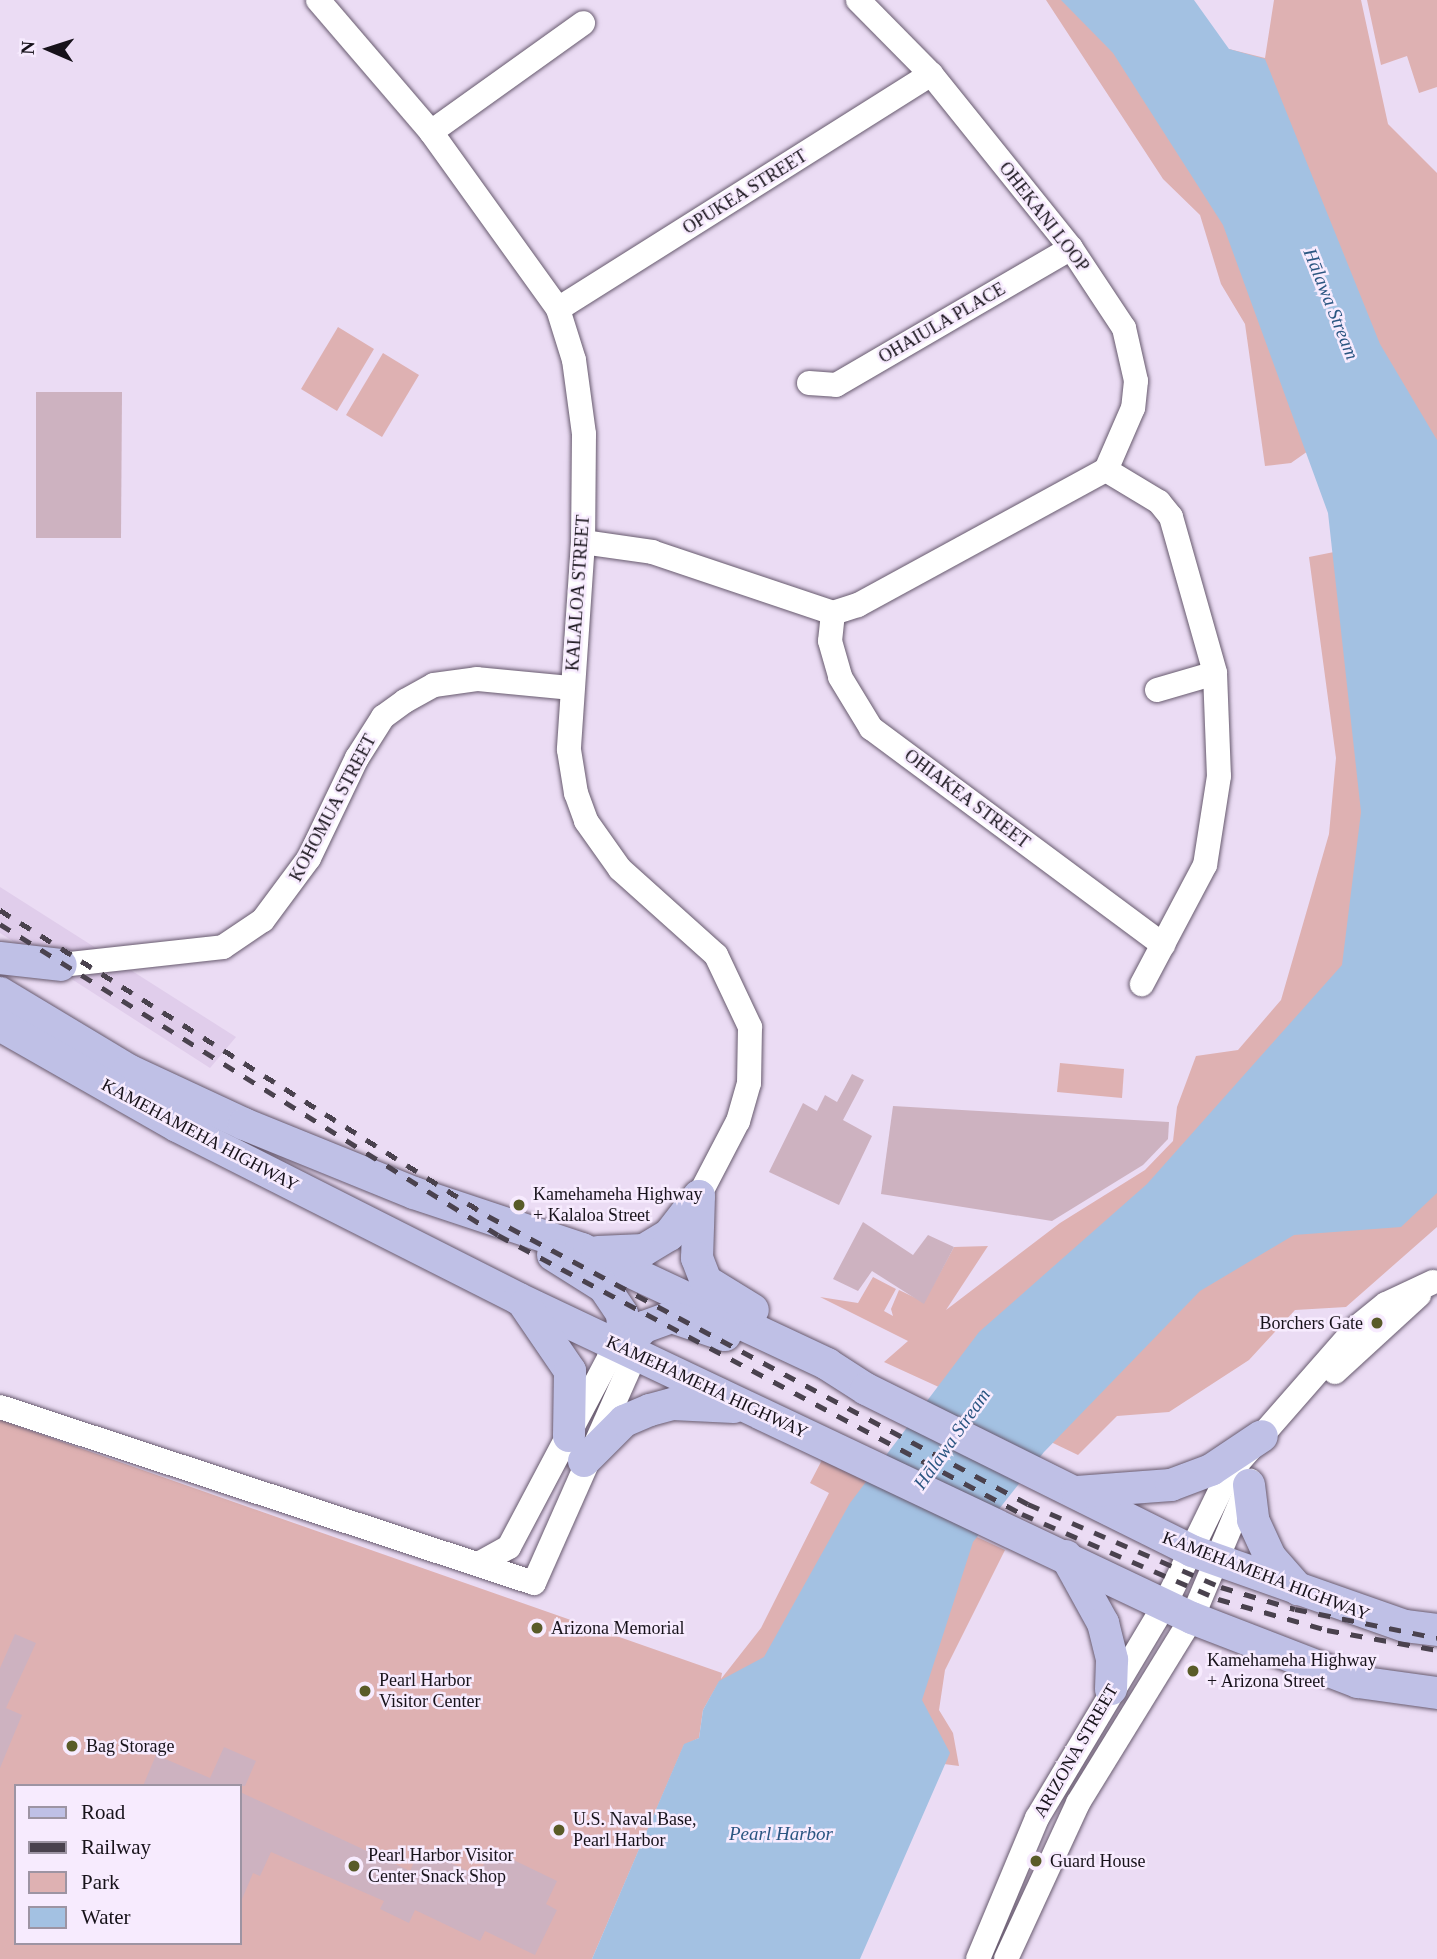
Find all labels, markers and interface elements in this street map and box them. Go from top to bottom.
north arrow [14,14,84,84]
text: N [17,40,38,55]
street label: OPUKEA STREET [678,145,812,239]
street label: OHEKANI LOOP [994,158,1094,276]
water label: Hālawa Stream [1298,245,1364,363]
street label: OHAIULA PLACE [874,278,1010,368]
street label: KALALOA STREET [562,514,594,672]
street label: KOHOMUA STREET [285,730,381,886]
street label: OHIAKEA STREET [900,744,1034,854]
street label: KAMEHAMEHA HIGHWAY [97,1074,303,1196]
place label: Kamehameha Highway + Kalaloa Street [533,1184,702,1226]
marker: Kamehameha Highway + Kalaloa Street [511,1197,527,1213]
place label: Borchers Gate [1260,1312,1363,1334]
marker: Borchers Gate [1369,1315,1385,1331]
street label: KAMEHAMEHA HIGHWAY [602,1331,812,1443]
water label: Hālawa Stream [909,1384,995,1494]
street label: KAMEHAMEHA HIGHWAY [1159,1526,1373,1626]
place label: Arizona Memorial [551,1617,684,1639]
marker: Arizona Memorial [529,1620,545,1636]
place label: Kamehameha Highway + Arizona Street [1207,1650,1376,1692]
marker: Kamehameha Highway + Arizona Street [1185,1663,1201,1679]
place label: Pearl Harbor Visitor Center [379,1670,480,1712]
street label: ARIZONA STREET [1029,1680,1123,1822]
marker: Pearl Harbor Visitor Center [357,1683,373,1699]
place label: Bag Storage [86,1735,174,1757]
marker: Bag Storage [64,1738,80,1754]
legend [14,1784,242,1945]
text: Road [81,1800,125,1824]
place label: U.S. Naval Base, Pearl Harbor [573,1809,696,1852]
marker: U.S. Naval Base, Pearl Harbor [551,1822,567,1838]
water label: Pearl Harbor [729,1823,833,1845]
text: Railway [81,1835,151,1859]
place label: Pearl Harbor Visitor Center Snack Shop [368,1845,514,1888]
place label: Guard House [1050,1850,1145,1872]
marker: Guard House [1028,1853,1044,1869]
marker: Pearl Harbor Visitor Center Snack Shop [346,1858,362,1874]
text: Park [81,1870,120,1894]
text: Water [81,1905,131,1929]

